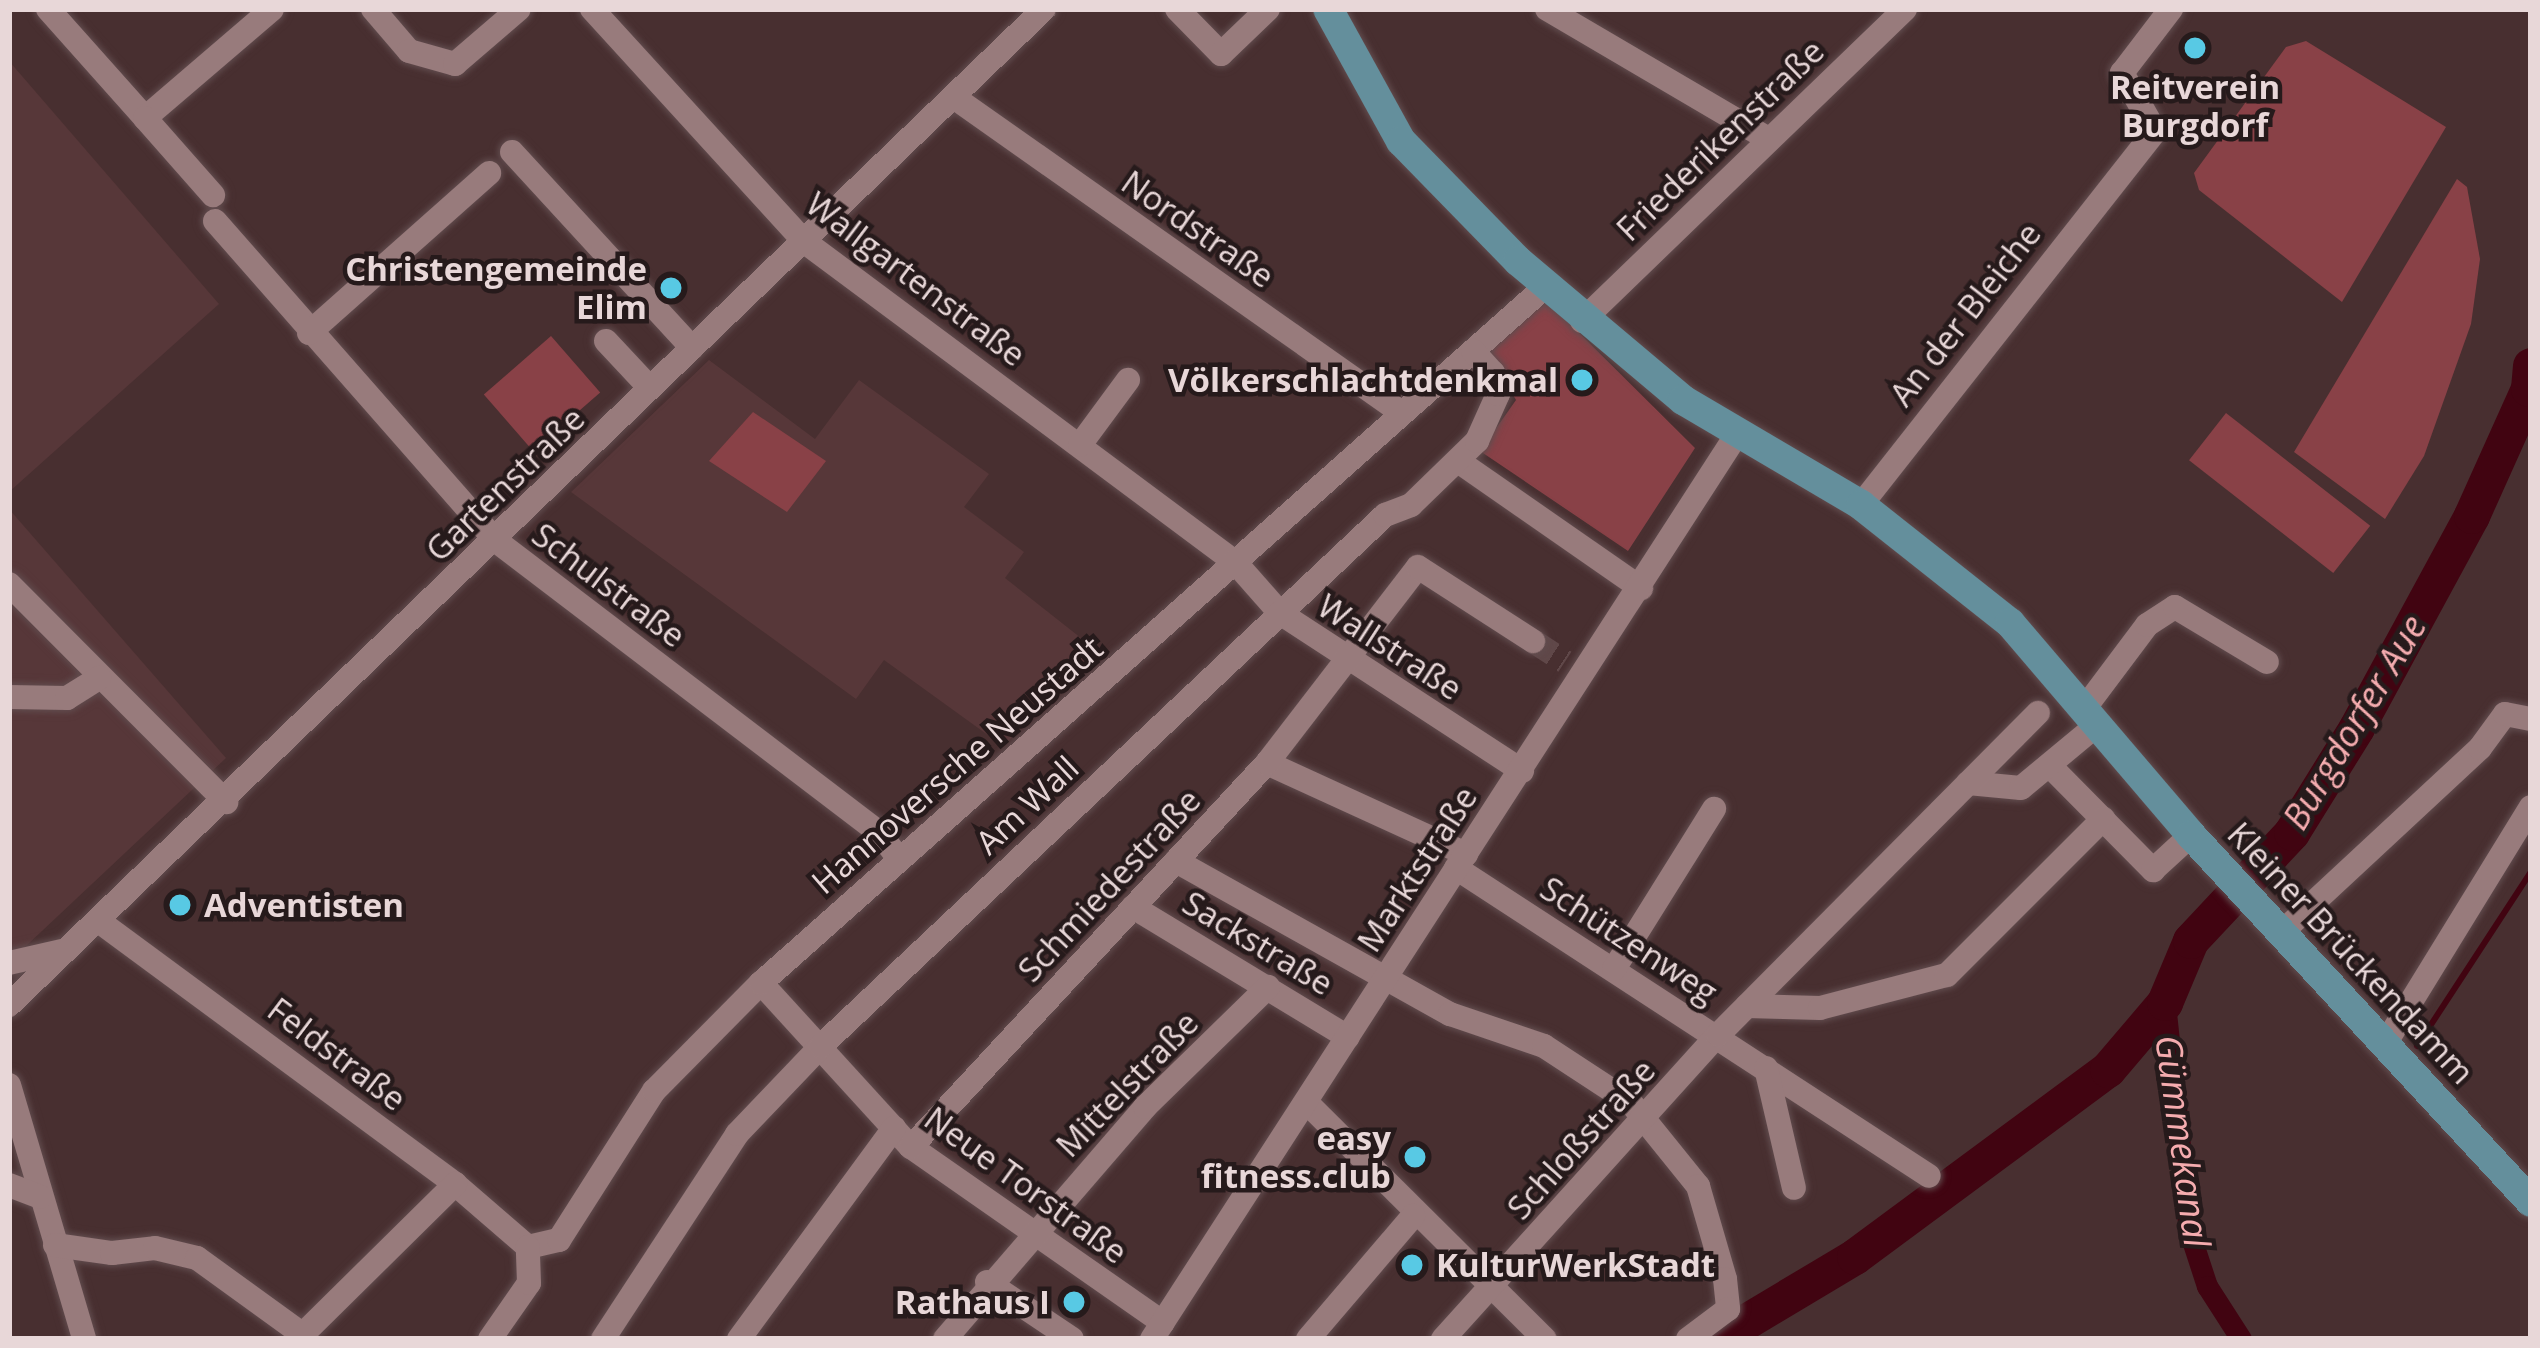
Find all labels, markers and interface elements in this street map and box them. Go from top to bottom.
street label: Friederikenstraße [1608,31,1832,249]
marker: Reitverein Burgdorf [2182,35,2208,61]
place label: Reitverein Burgdorf [2110,67,2280,145]
street label: Nordstraße [1114,162,1282,296]
street label: Wallgartenstraße [799,184,1033,374]
street label: An der Bleiche [1881,215,2049,413]
place label: Christengemeinde Elim [345,249,647,327]
marker: Christengemeinde Elim [658,275,684,301]
place label: Völkerschlachtdenkmal [1168,360,1558,400]
marker: Völkerschlachtdenkmal [1569,367,1595,393]
street label: Gartenstraße [418,399,592,569]
street label: Schulstraße [525,515,693,655]
street label: Wallstraße [1311,586,1469,708]
water label: Burgdorfer Aue [2273,607,2435,837]
street label: Hannoversche Neustadt [804,628,1110,902]
street label: Am Wall [968,748,1086,862]
street label: Marktstraße [1349,779,1485,959]
street label: Schmiedestraße [1010,781,1208,989]
street label: Kleiner Brückendamm [2220,814,2482,1092]
street label: Schützenweg [1533,868,1725,1012]
street label: Sackstraße [1176,883,1340,1003]
place label: Adventisten [204,885,404,925]
marker: Adventisten [167,892,193,918]
street label: Feldstraße [260,989,414,1119]
street label: Mittelstraße [1048,1003,1206,1165]
water label: Gümmekanal [2147,1032,2219,1250]
street label: Schloßstraße [1499,1051,1663,1227]
street label: Neue Torstraße [917,1098,1135,1272]
place label: easy fitness.club [1201,1118,1391,1196]
marker: easy fitness.club [1402,1144,1428,1170]
place label: KulturWerkStadt [1436,1245,1715,1285]
marker: KulturWerkStadt [1399,1252,1425,1278]
place label: Rathaus I [895,1282,1050,1322]
marker: Rathaus I [1061,1289,1087,1315]

